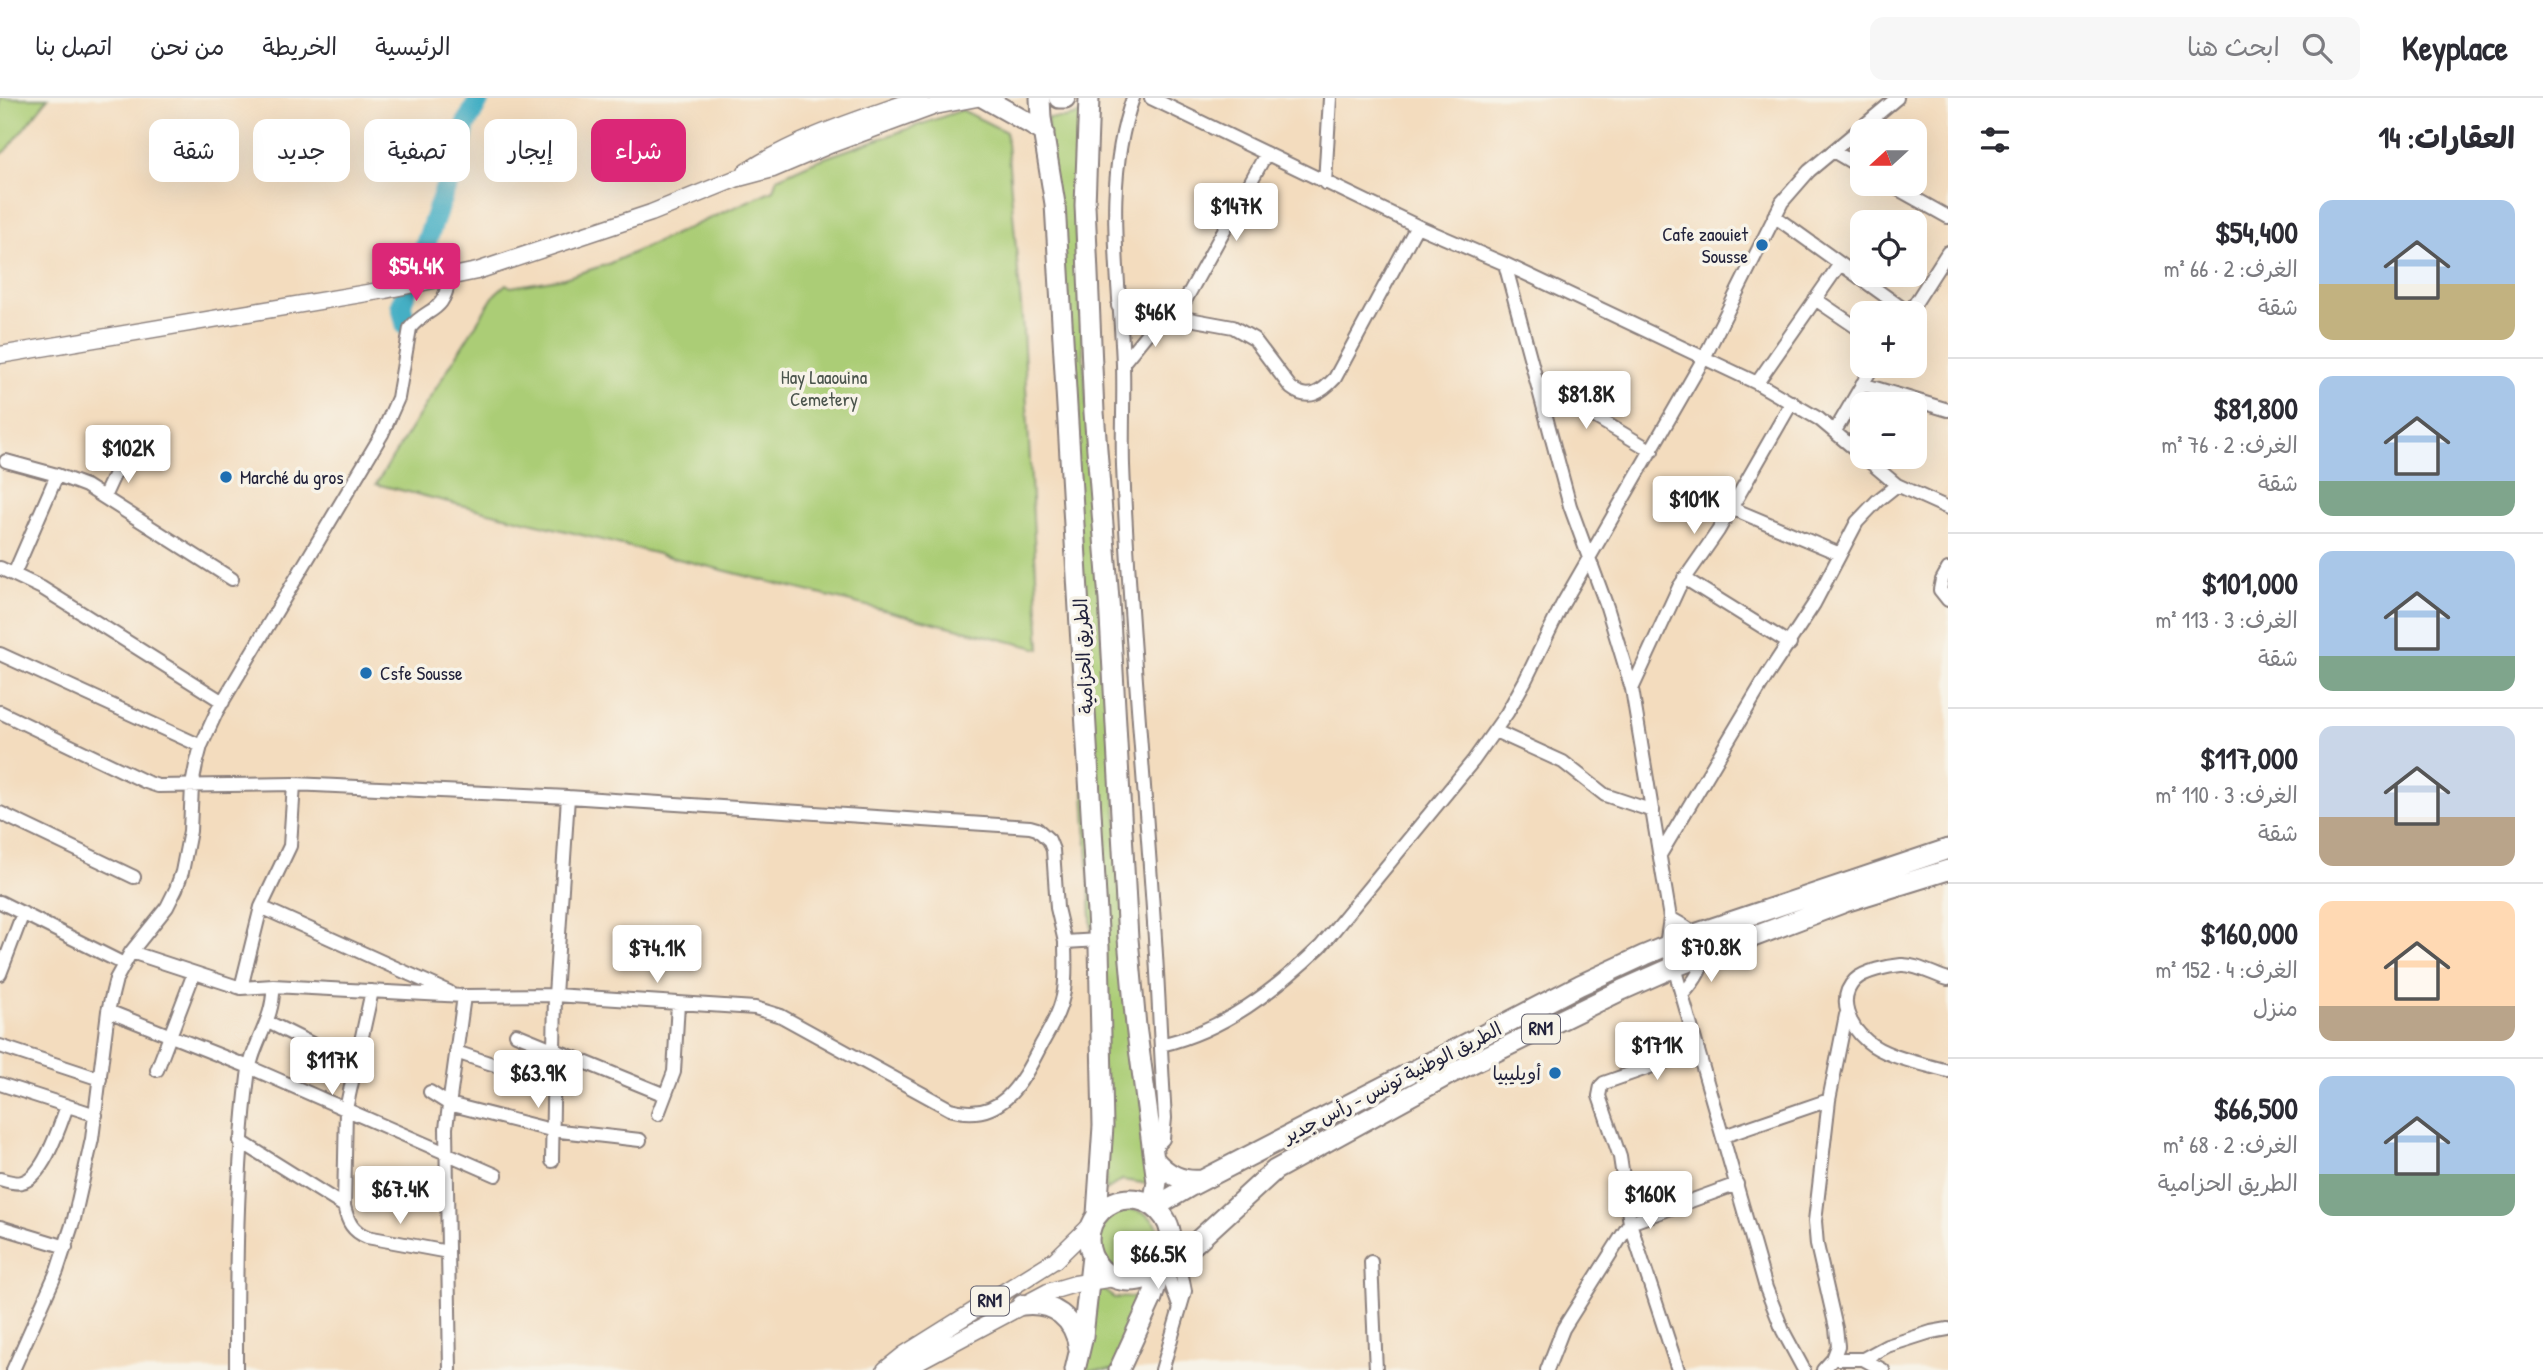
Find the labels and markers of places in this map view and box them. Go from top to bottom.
pin: $147K [1187,184,1285,243]
place label: Cafe zaouiet Sousse [1662,221,1748,269]
marker: Cafe zaouiet Sousse [1754,237,1770,253]
pin: $54.4K [359,244,473,303]
pin: $46K [1114,289,1196,349]
pin: $81.8K [1529,372,1643,431]
pin: $102K [79,426,177,485]
place label: Marché du gros [240,464,343,490]
marker: Marché du gros [218,469,234,485]
pin: $101K [1645,476,1743,536]
place label: Csfe Sousse [380,660,463,686]
marker: Csfe Sousse [358,665,374,681]
pin: $70.8K [1654,924,1768,984]
pin: $74.1K [600,926,714,985]
pin: $171K [1608,1023,1706,1082]
pin: $117K [283,1038,381,1097]
pin: $63.9K [481,1051,595,1110]
place label: أويليبيا [1492,1060,1541,1086]
marker: أويليبيا [1547,1065,1563,1081]
pin: $67.4K [343,1166,457,1226]
pin: $160K [1601,1172,1699,1231]
pin: $66.5K [1101,1232,1215,1291]

